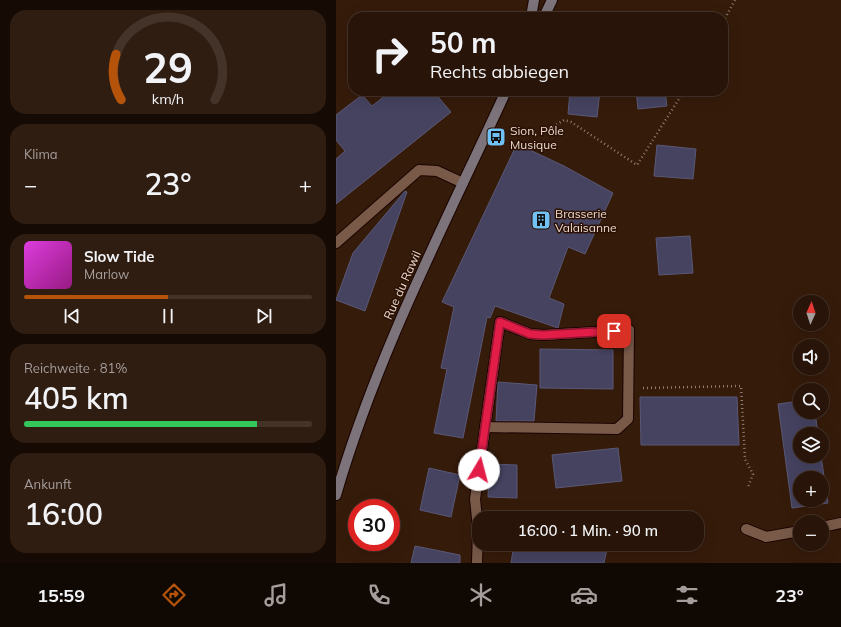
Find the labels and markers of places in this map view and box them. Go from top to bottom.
place label: Sion, Pôle Musique [510,123,564,152]
bus stop icon: Sion, Pôle Musique [485,126,507,148]
place label: Brasserie Valaisanne [555,206,617,235]
building icon: Brasserie Valaisanne [530,209,552,231]
pin [597,314,631,348]

